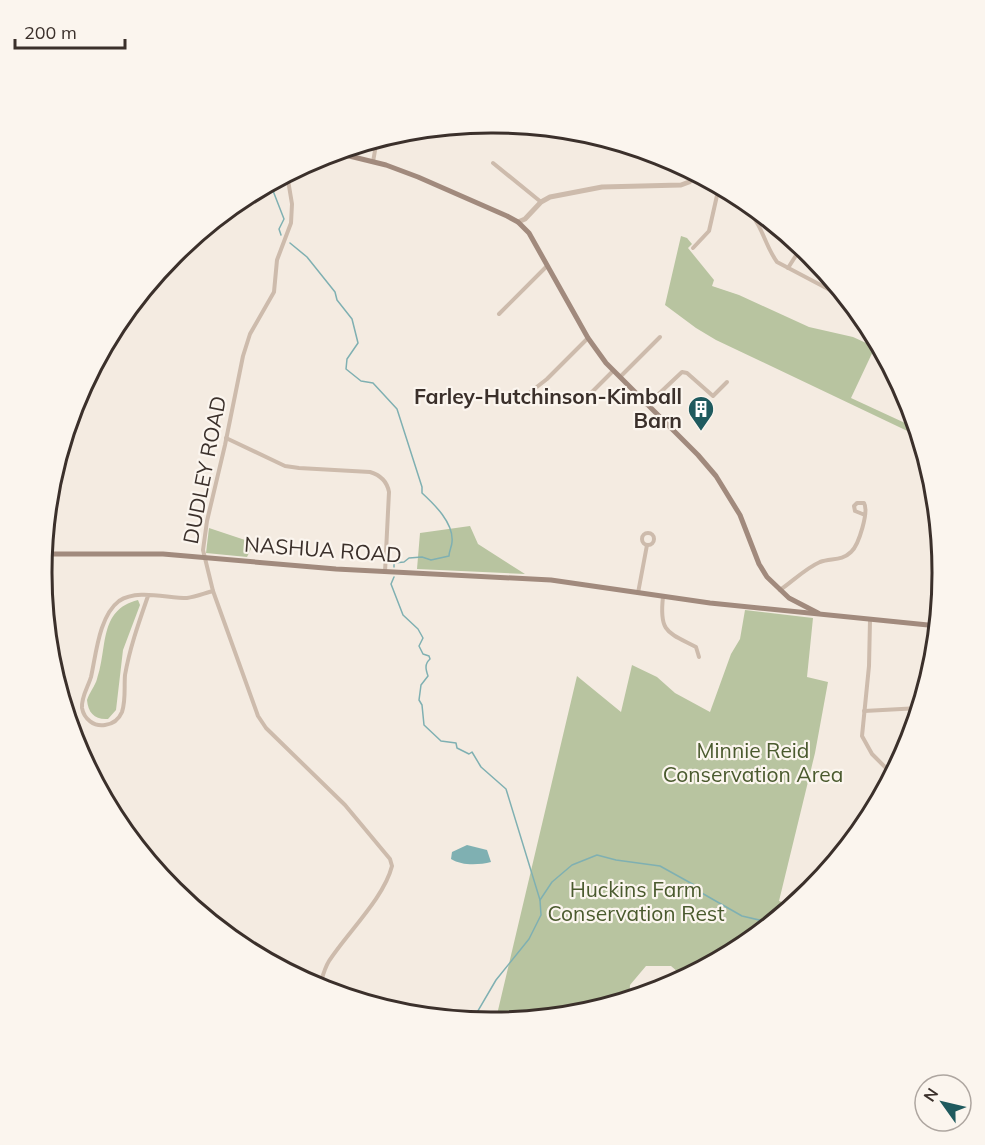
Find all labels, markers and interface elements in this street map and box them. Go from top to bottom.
scale bar [15,12,124,50]
text: 200 m [24,21,77,44]
place label: Farley-Hutchinson-Kimball Barn [414,383,682,433]
street label: DUDLEY ROAD [177,394,231,546]
building icon: Farley-Hutchinson-Kimball Barn [686,394,716,432]
street label: NASHUA ROAD [243,531,403,567]
park label: Minnie Reid Conservation Area [663,737,843,787]
park label: Huckins Farm Conservation Rest [547,876,725,926]
north arrow [913,1073,973,1133]
text: N [919,1084,942,1105]

